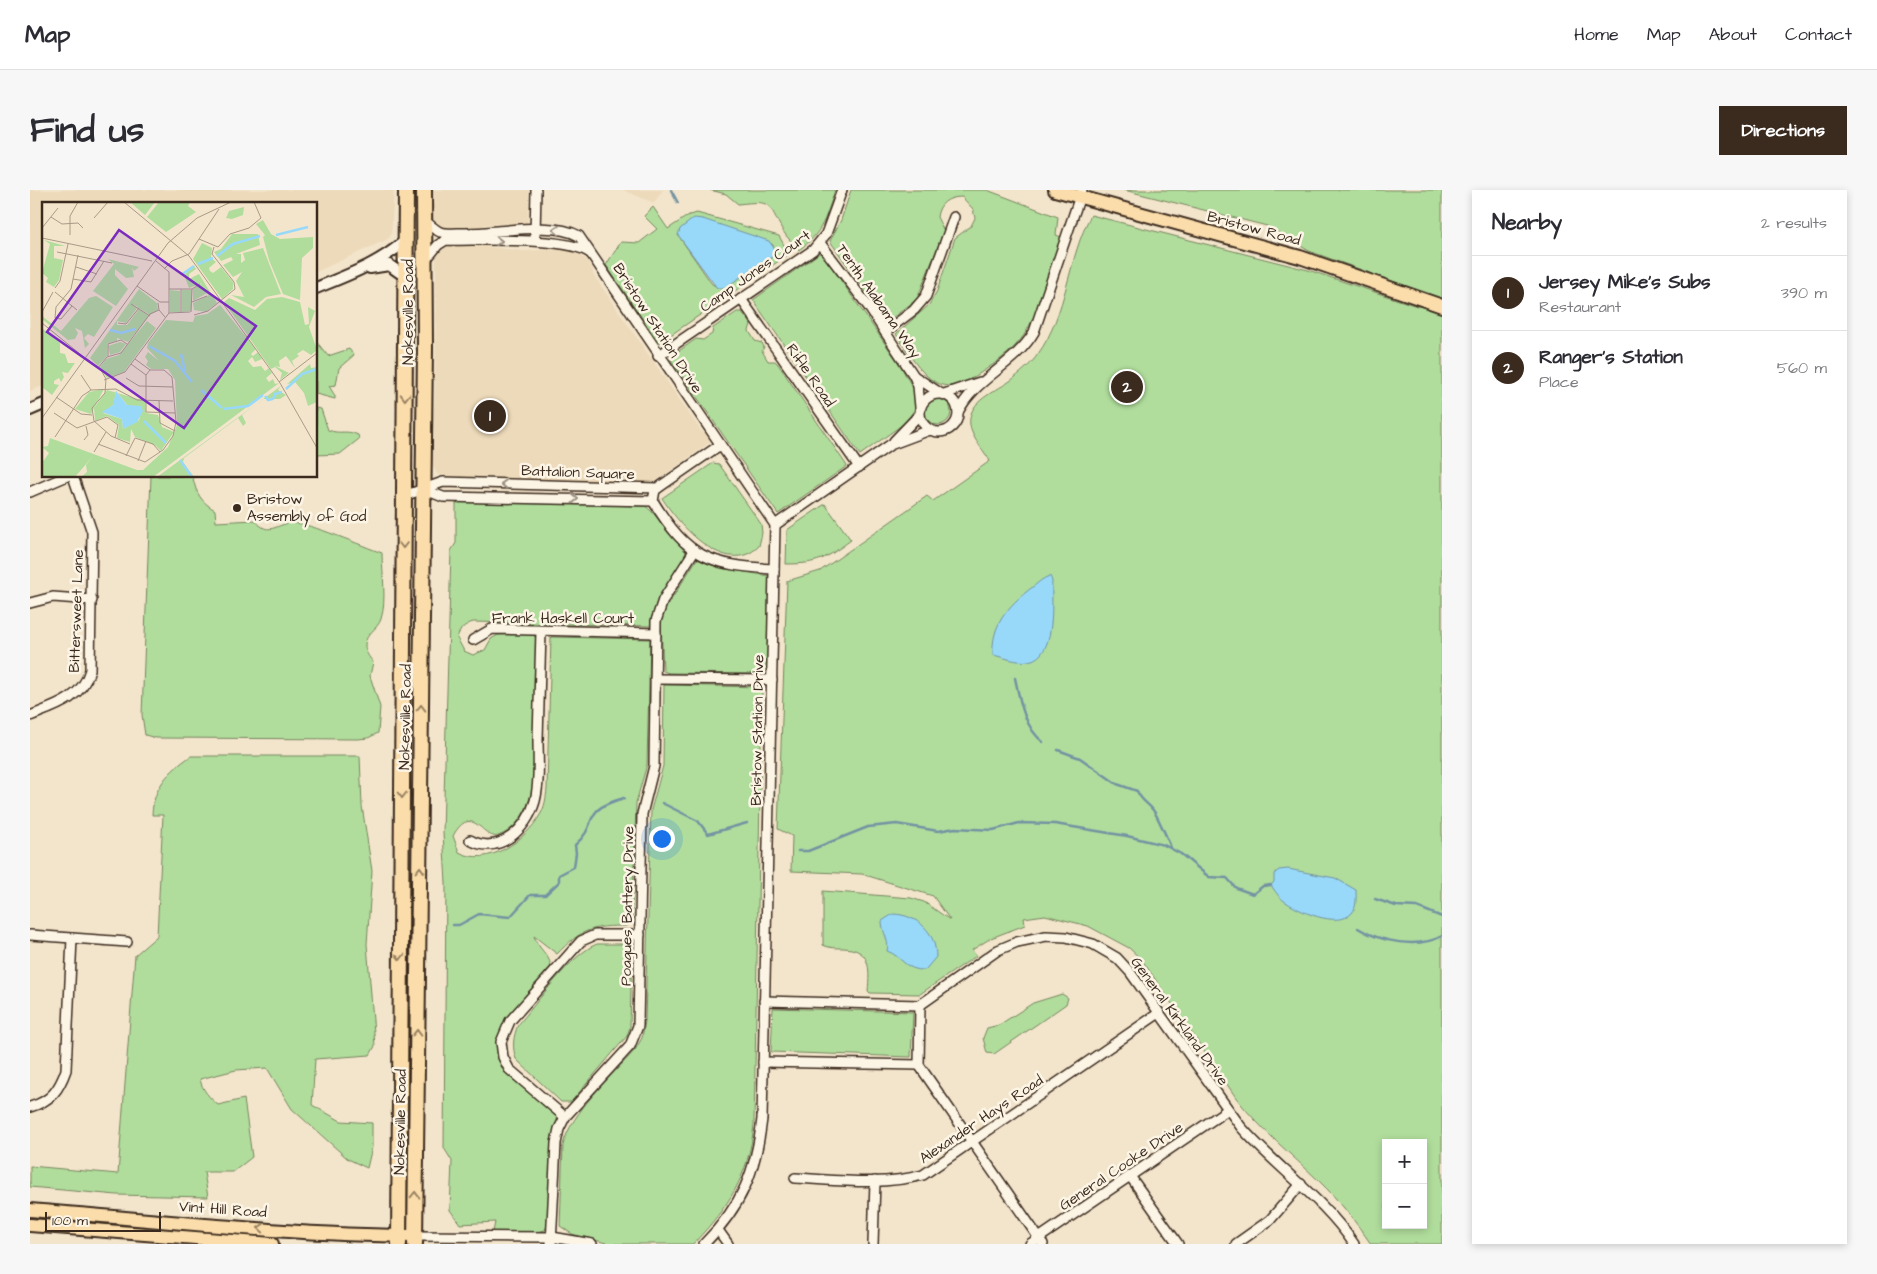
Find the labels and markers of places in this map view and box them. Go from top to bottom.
pin: 2 [1111,368,1143,406]
pin: 1 [474,397,506,435]
place label: Bristow Assembly of God [247,489,367,528]
marker: Bristow Assembly of God [231,502,243,514]

